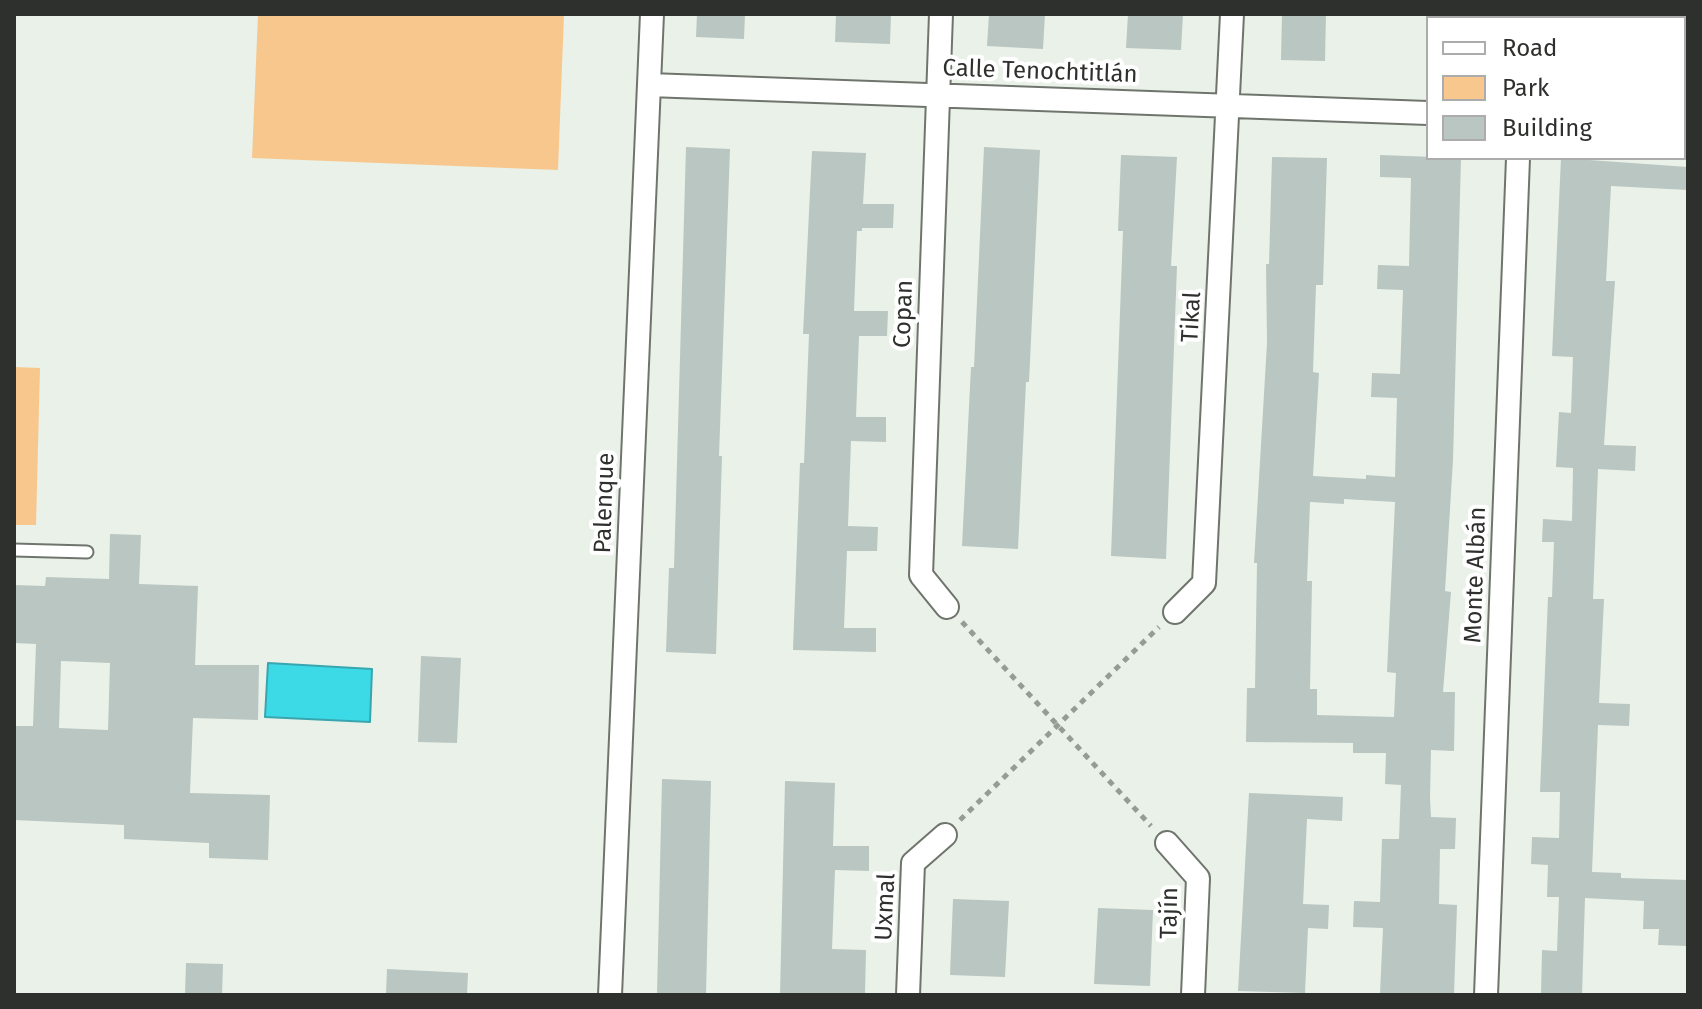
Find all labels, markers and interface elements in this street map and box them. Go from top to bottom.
legend [1426,16,1686,160]
text: Road [1502,34,1557,62]
street label: Calle Tenochtitlán [942,54,1138,90]
text: Park [1502,74,1549,102]
text: Building [1502,114,1592,142]
street label: Copan [888,279,920,349]
street label: Tikal [1176,291,1208,343]
street label: Palenque [589,452,621,554]
street label: Monte Albán [1459,506,1493,644]
street label: Uxmal [870,872,902,942]
street label: Tajín [1155,887,1185,939]

